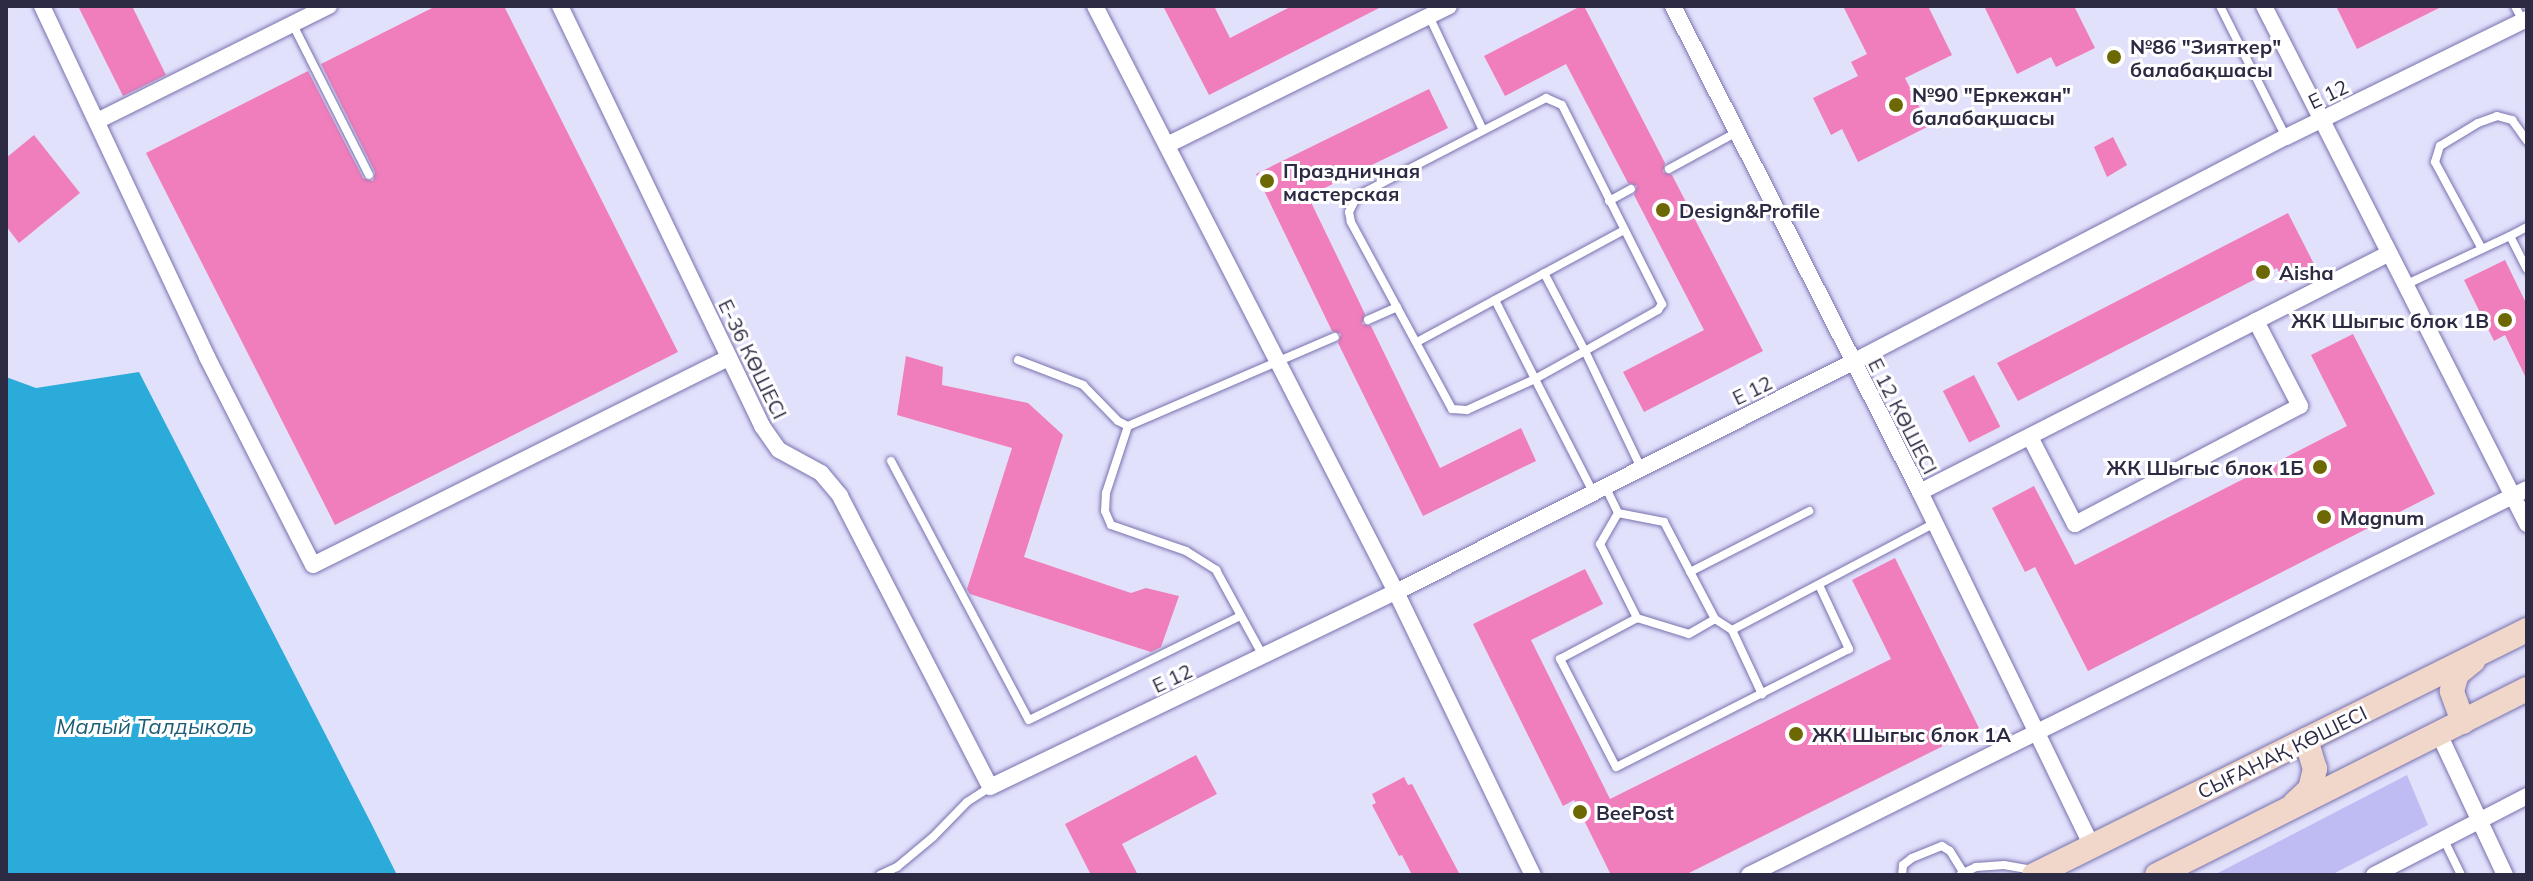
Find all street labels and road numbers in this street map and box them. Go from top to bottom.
street label: E 12 [2304,74,2352,114]
street label: Е-36 КӨШЕСІ [714,295,792,423]
street label: Е 12 КӨШЕСІ [1864,354,1942,478]
street label: E 12 [1728,370,1776,410]
street label: E 12 [1148,658,1196,698]
street label: СЫҒАНАҚ КӨШЕСІ [2193,701,2371,803]

